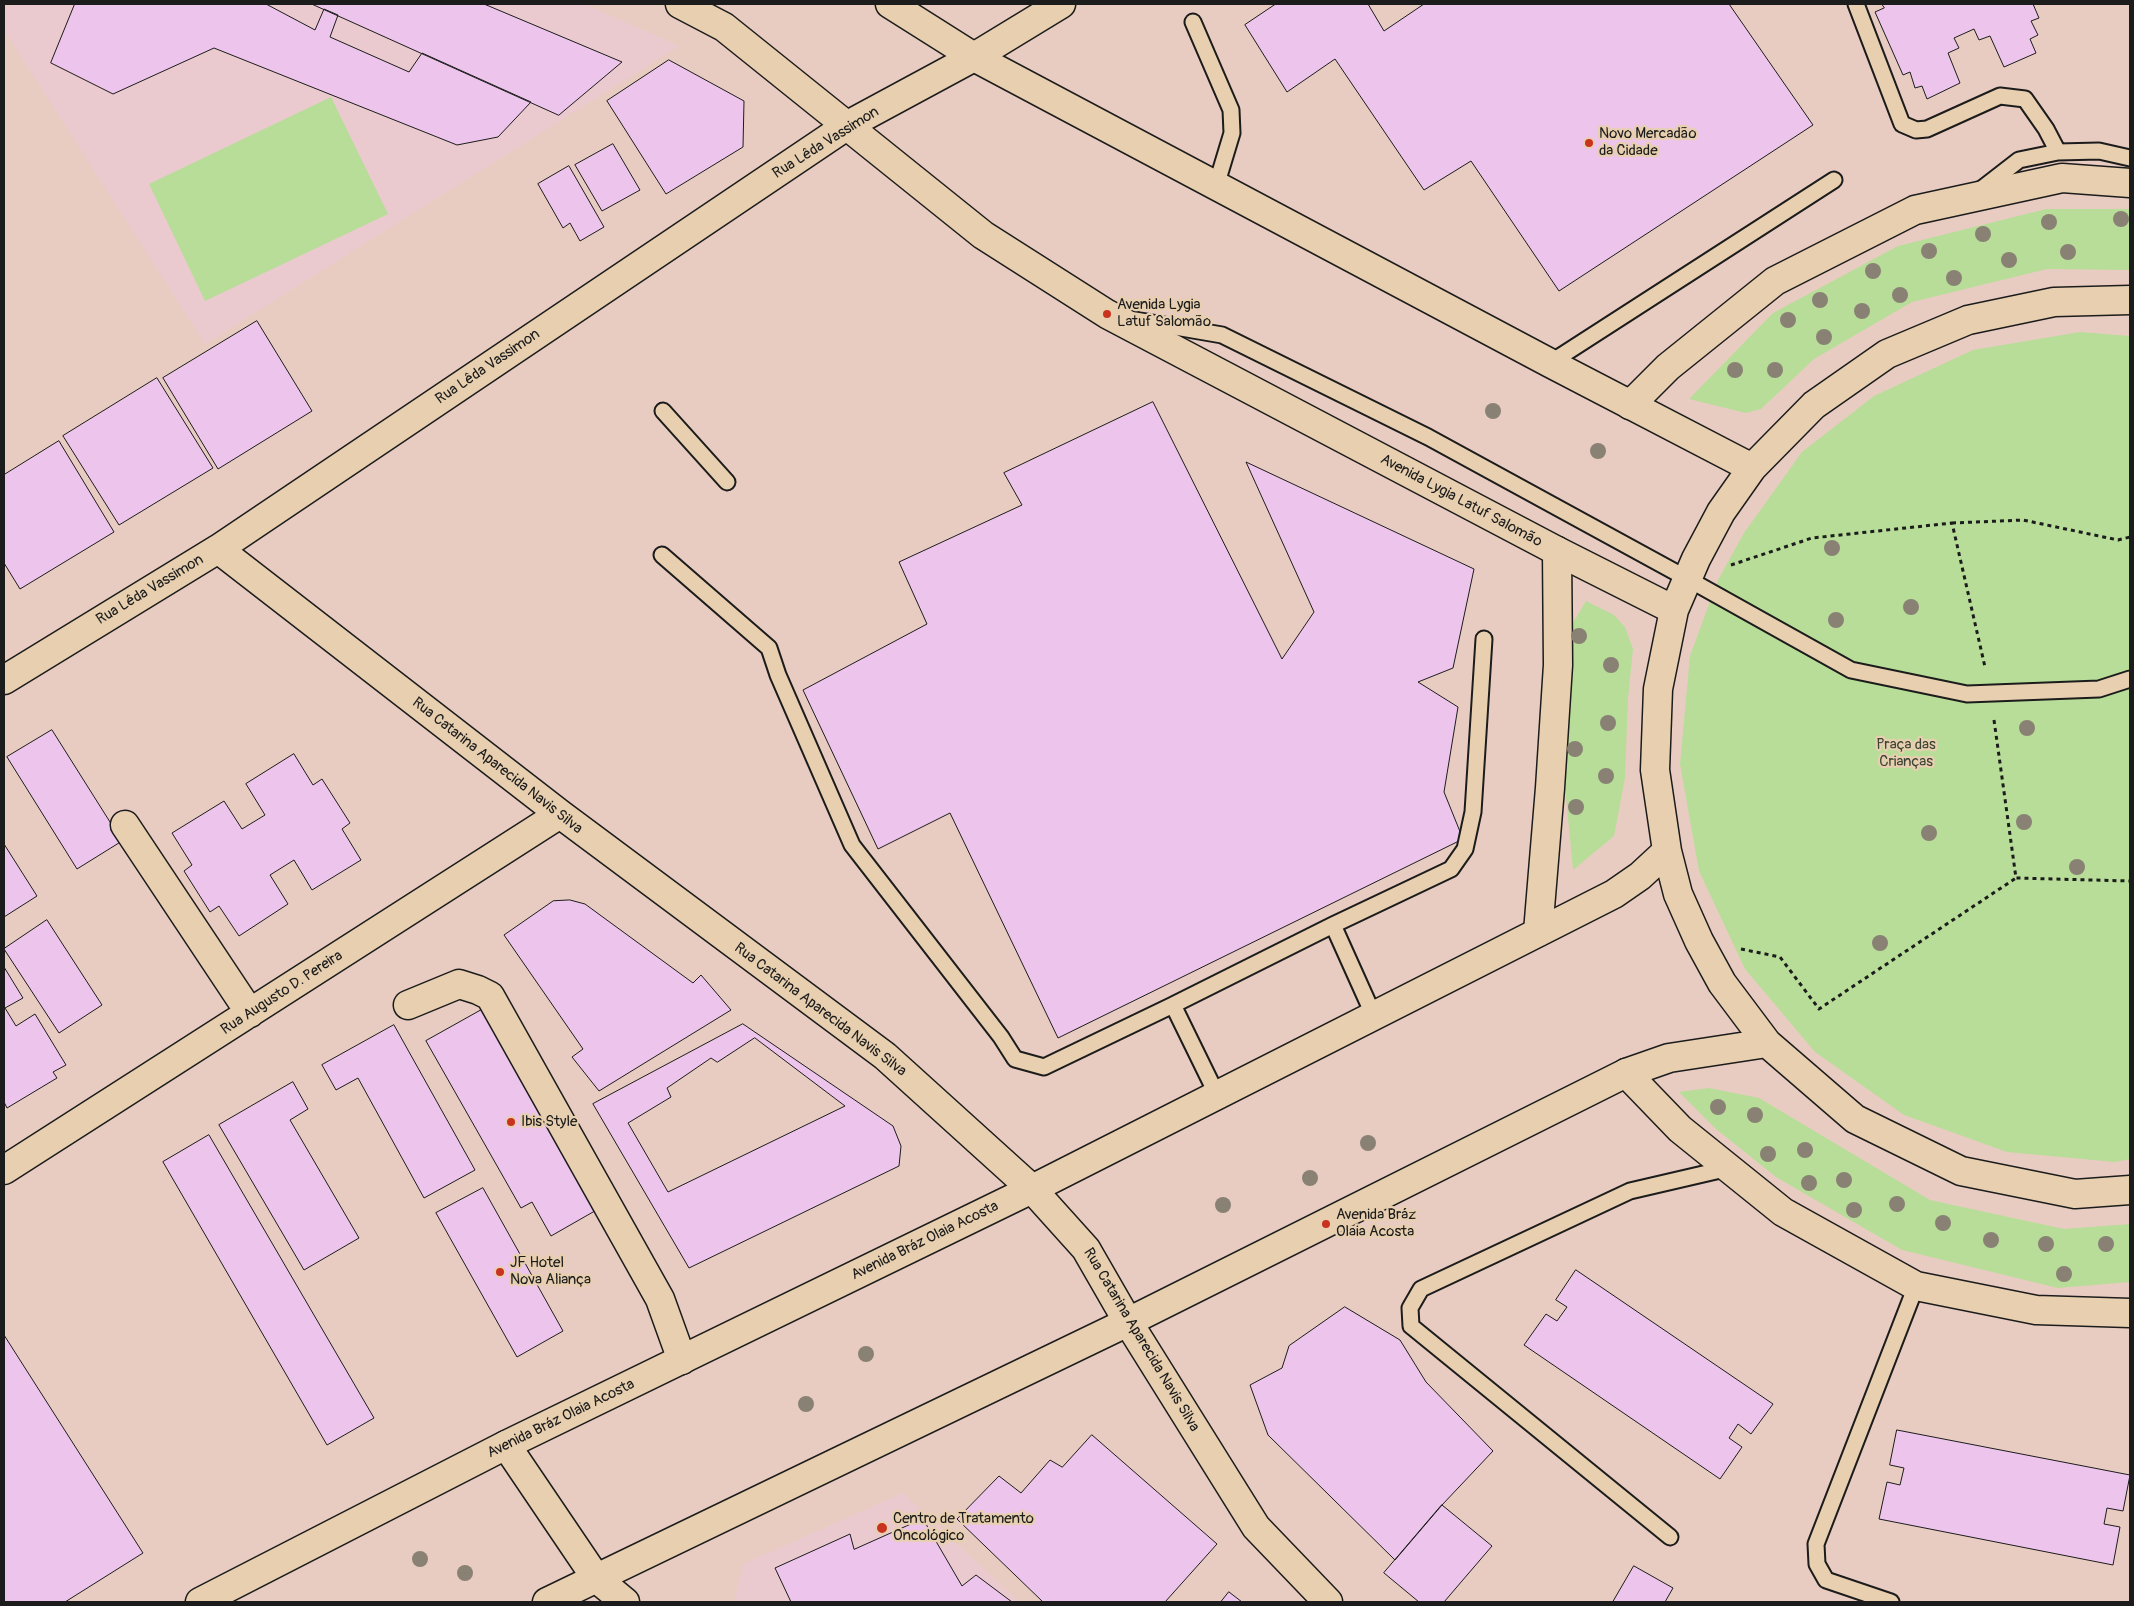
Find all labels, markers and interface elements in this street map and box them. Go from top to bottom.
street label: Rua Lêda Vassimon [770,103,882,183]
place label: Novo Mercadão da Cidade [1599,125,1697,160]
marker: Novo Mercadão da Cidade [1583,137,1595,149]
place label: Avenida Lygia Latuf Salomão [1117,296,1211,331]
marker: Avenida Lygia Latuf Salomão [1101,308,1113,320]
street label: Rua Lêda Vassimon [432,325,544,409]
street label: Avenida Lygia Latuf Salomão [1377,451,1545,551]
street label: Rua Lêda Vassimon [93,551,207,629]
street label: Rua Catarina Aparecida Navis Silva [408,694,586,838]
park label: Praça das Crianças [1876,736,1936,771]
street label: Rua Catarina Aparecida Navis Silva [730,939,910,1081]
street label: Rua Augusto D. Pereira [218,947,346,1039]
place label: Ibis Style [521,1113,577,1131]
marker: Ibis Style [505,1116,517,1128]
street label: Avenida Bráz Olaia Acosta [849,1198,1001,1284]
place label: Avenida Bráz Olaia Acosta [1336,1206,1416,1241]
marker: Avenida Bráz Olaia Acosta [1320,1218,1332,1230]
street label: Rua Catarina Aparecida Navis Silva [1079,1245,1203,1435]
place label: JF Hotel Nova Aliança [510,1254,591,1289]
marker: JF Hotel Nova Aliança [494,1266,506,1278]
street label: Avenida Bráz Olaia Acosta [485,1376,637,1462]
place label: Centro de Tratamento Oncológico [893,1510,1034,1545]
marker: Centro de Tratamento Oncológico [875,1521,889,1535]

